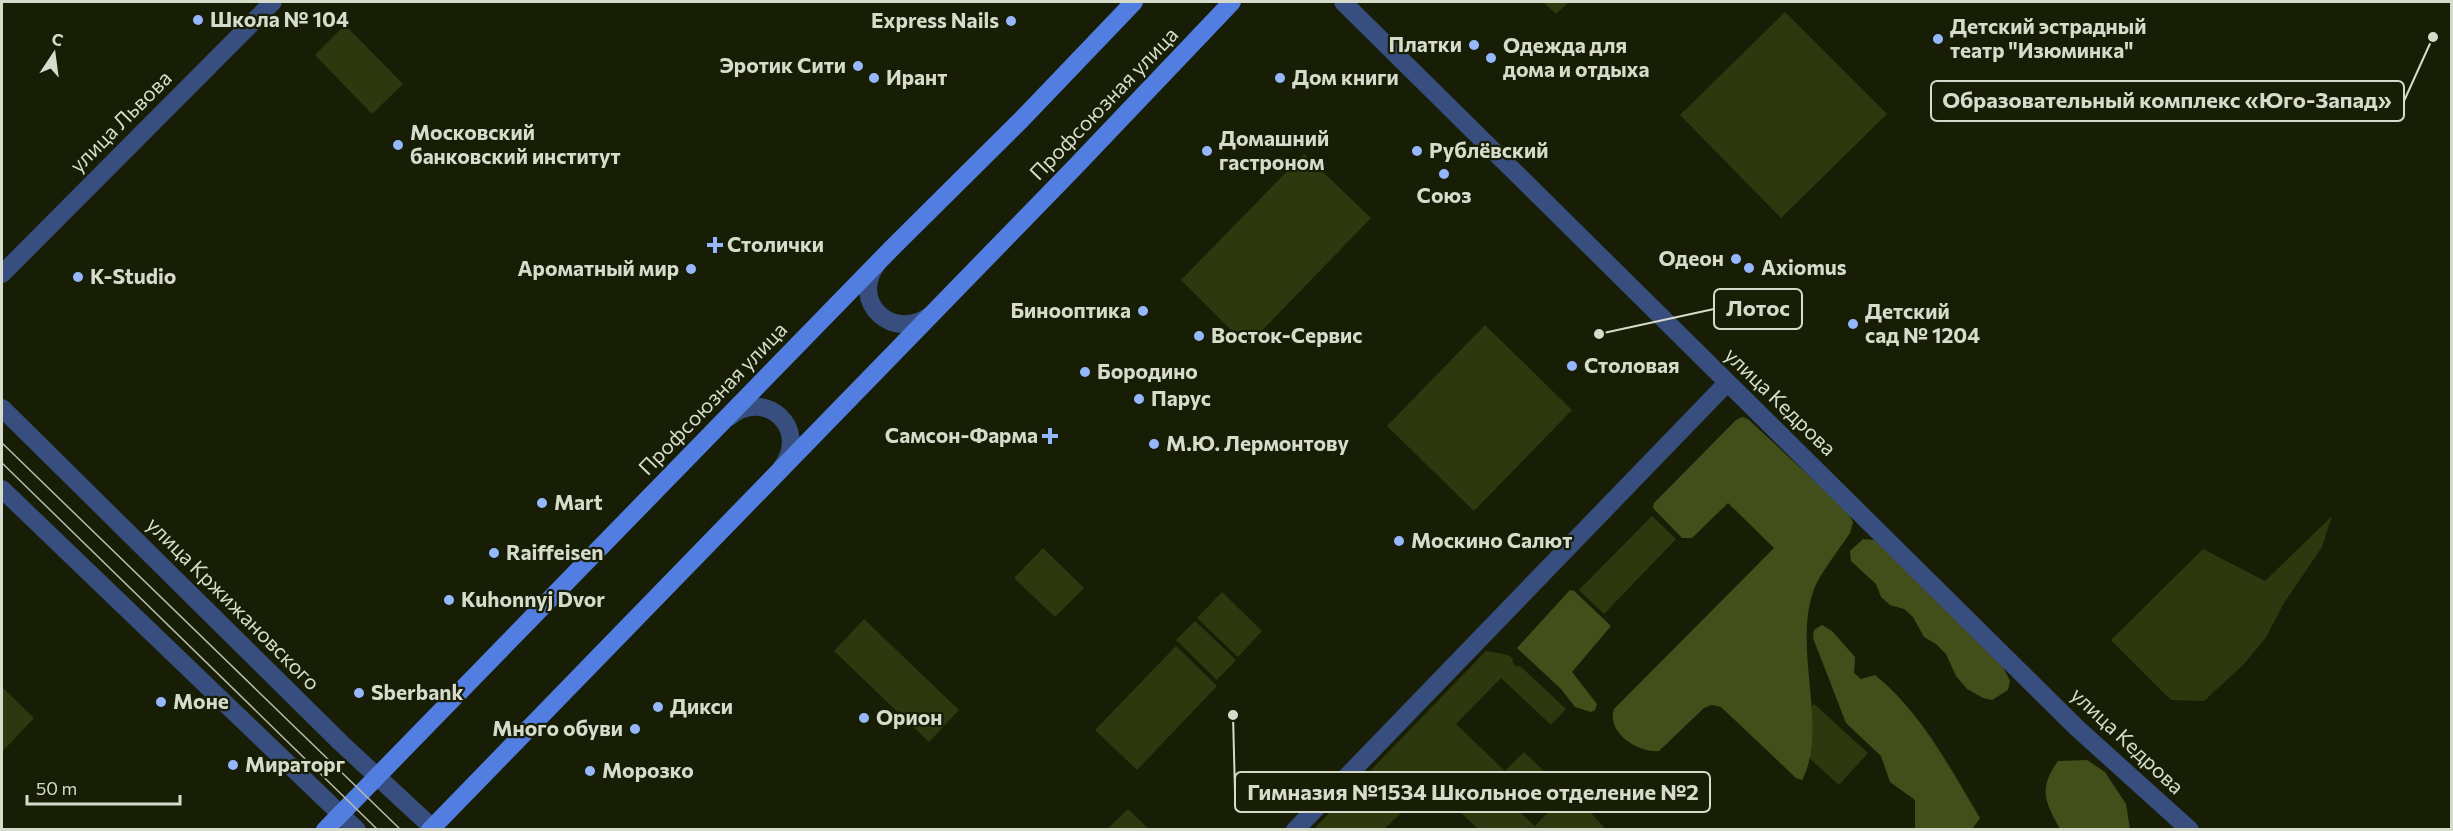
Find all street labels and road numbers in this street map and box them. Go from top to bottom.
street label: Профсоюзная улица [1024,21,1182,185]
street label: улица Львова [64,65,176,177]
street label: Профсоюзная улица [633,316,791,480]
street label: улица Кедрова [1720,342,1842,460]
street label: улица Кржижановского [142,511,326,695]
street label: улица Кедрова [2066,681,2190,799]

